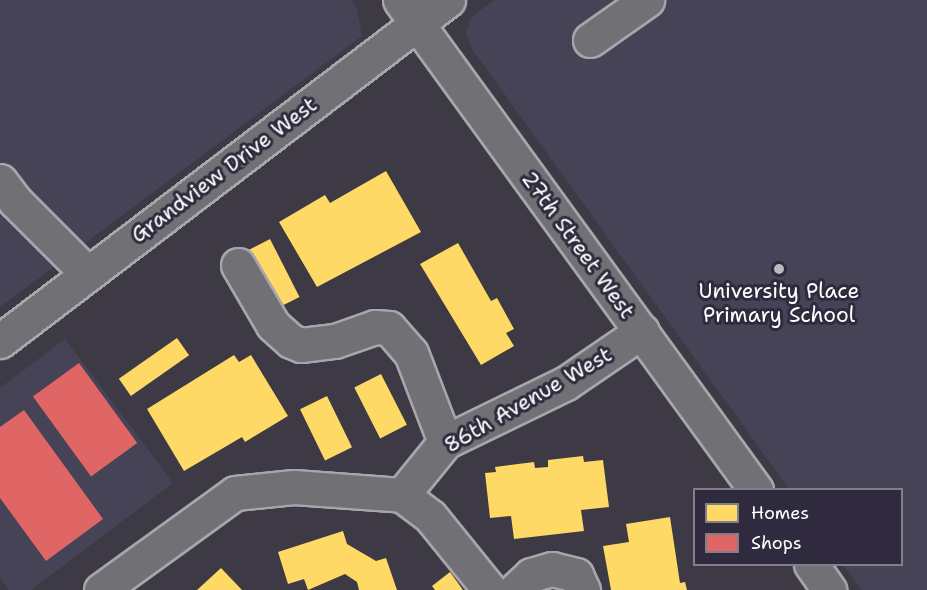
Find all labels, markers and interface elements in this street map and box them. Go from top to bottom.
street label: Grandview Drive West [126,92,322,248]
street label: 27th Street West [516,167,640,323]
marker: University Place Primary School [772,262,786,276]
place label: University Place Primary School [699,278,859,328]
street label: 86th Avenue West [440,342,616,458]
legend [693,488,903,566]
text: Homes [751,501,809,525]
text: Shops [751,531,802,555]

